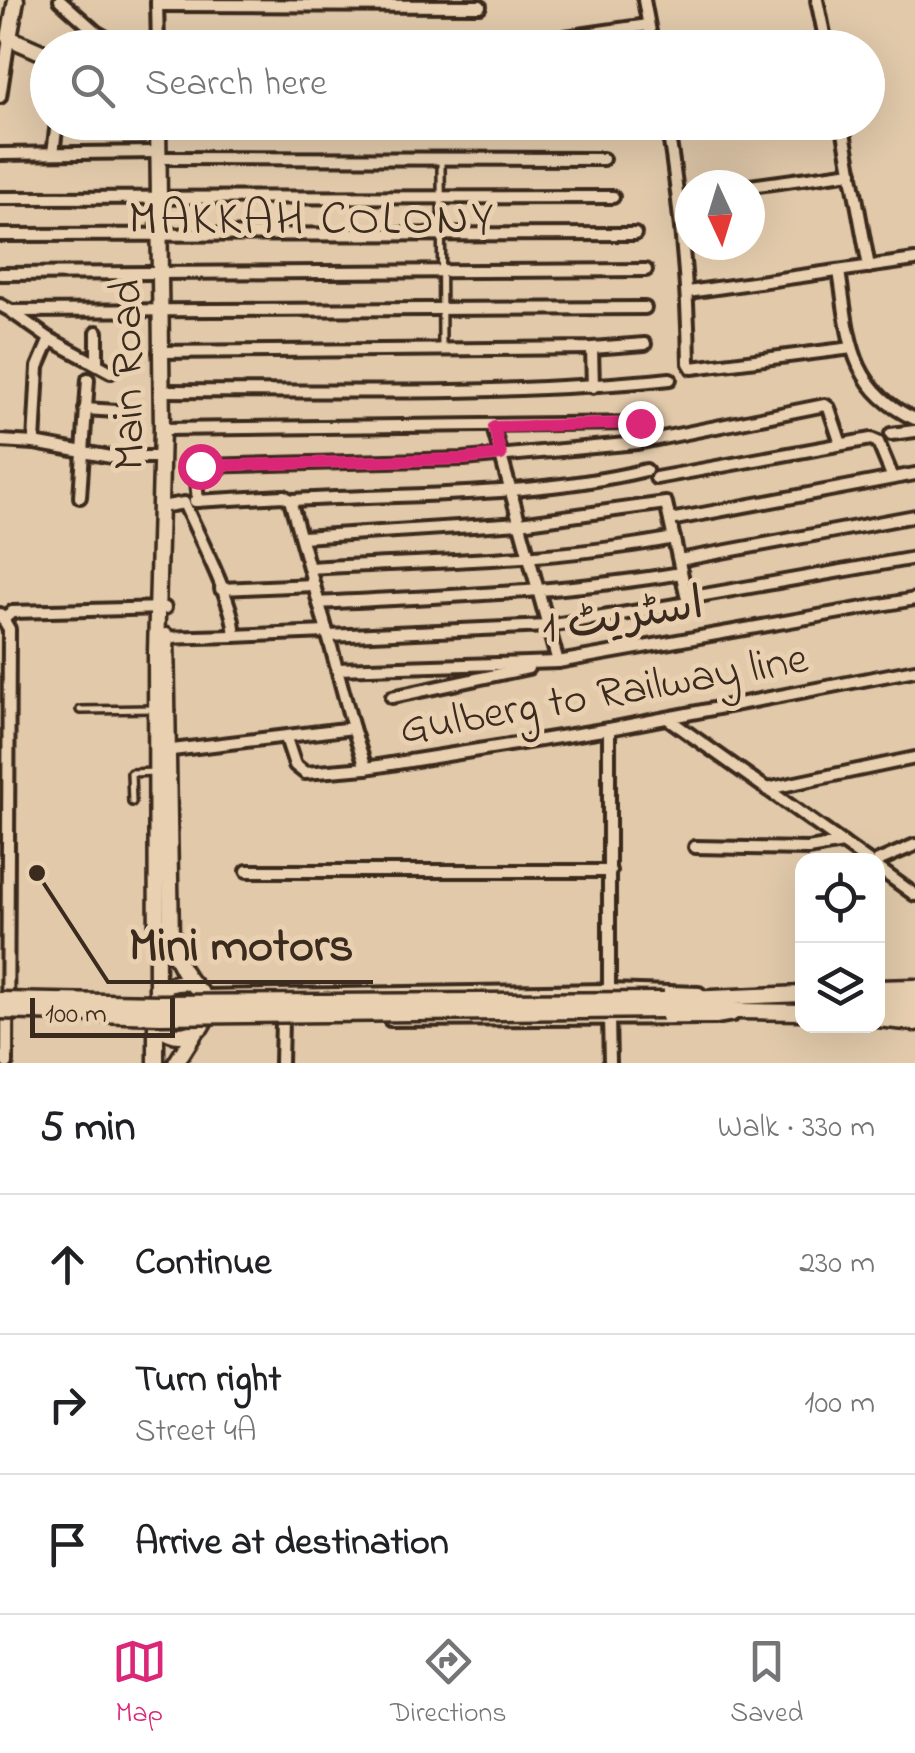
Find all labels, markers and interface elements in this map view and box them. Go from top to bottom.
search box [30,30,885,140]
text: Search here [145,57,327,113]
icon: search [65,58,120,113]
north arrow [675,170,765,260]
district label: MAKKAH COLONY [128,186,496,256]
street label: Main Road [95,279,165,471]
route end [618,401,664,447]
route start [178,444,224,490]
street label: اسٹریٹ 1 [537,573,708,663]
street label: Gulberg to Railway line [395,627,814,765]
map controls [795,853,885,1033]
button: locate [795,853,885,943]
callout: Mini motors [108,904,373,982]
text: Mini motors [129,913,353,983]
button: layers [795,943,885,1033]
scale bar [30,993,175,1038]
text: 100 m [45,995,107,1036]
text: 5 min [40,1098,135,1159]
text: Walk · 330 m [718,1105,875,1152]
text: Continue [135,1236,271,1292]
icon: ahead [40,1237,95,1292]
text: 230 m [799,1241,875,1288]
text: Turn right [135,1353,281,1409]
icon: right [40,1377,95,1432]
text: 100 m [804,1381,875,1428]
text: Street 4A [135,1409,257,1456]
text: Arrive at destination [135,1516,449,1572]
icon: arrive [40,1517,95,1572]
tab: Map [112,1634,167,1735]
tab: Directions [390,1634,507,1735]
tab: Saved [730,1634,803,1735]

